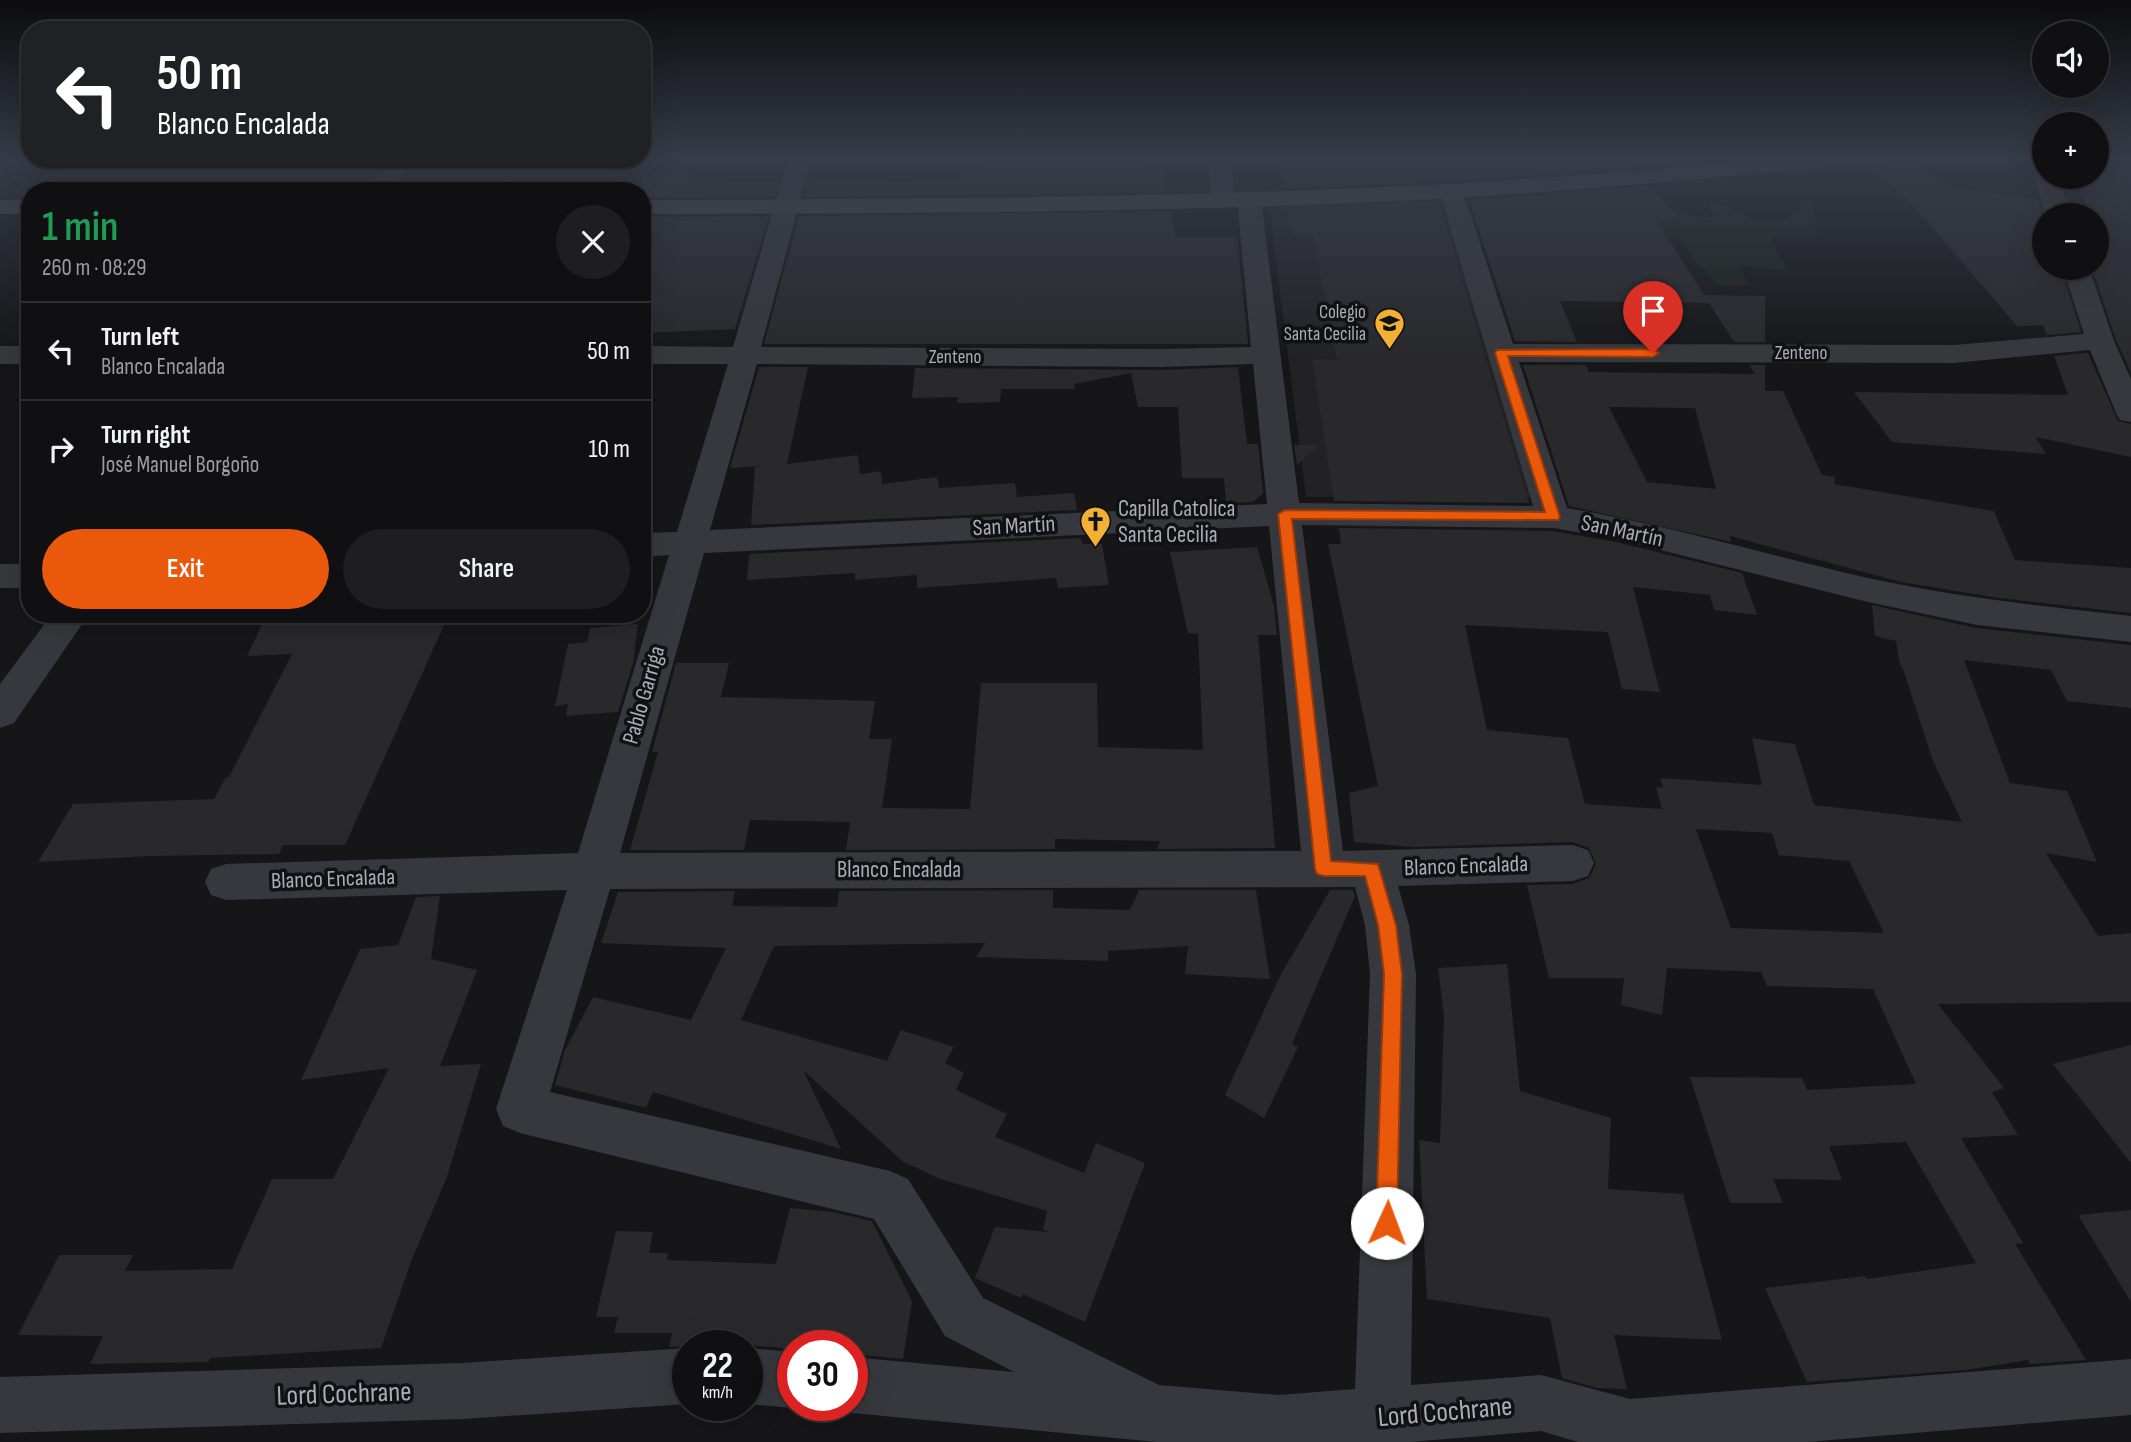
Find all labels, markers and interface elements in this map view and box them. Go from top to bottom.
map controls [2032,21,2109,280]
button: sound [2032,21,2109,98]
text: 50 m [157,45,242,104]
icon: left [42,49,133,140]
text: Blanco Encalada [157,105,330,144]
button: + [2032,112,2109,189]
text: 1 min [42,202,118,253]
button: − [2032,203,2109,280]
button: close [556,205,630,279]
text: 260 m · 08:29 [42,254,146,282]
pin [1623,281,1683,353]
icon: arrive [1634,292,1672,330]
place label: Colegio Santa Cecilia [1284,301,1366,346]
school or university icon: Colegio Santa Cecilia [1372,306,1406,350]
text: Turn left [101,322,179,353]
icon: left [42,332,80,370]
text: 50 m [587,336,630,367]
street label: Zenteno [1775,342,1827,365]
street label: Zenteno [929,346,981,369]
text: Blanco Encalada [101,353,225,381]
text: Turn right [101,420,190,451]
icon: right [42,430,80,468]
text: 10 m [588,434,630,465]
text: José Manuel Borgoño [101,451,259,479]
place label: Capilla Catolica Santa Cecilia [1118,495,1235,549]
church icon: Capilla Catolica Santa Cecilia [1078,505,1112,549]
street label: San Martín [1579,509,1665,553]
street label: San Martín [972,510,1056,542]
button: Exit [42,529,329,609]
button: Share [343,529,630,609]
street label: Pablo Garriga [617,643,671,747]
street label: Blanco Encalada [1403,850,1529,882]
street label: Blanco Encalada [837,856,961,884]
street label: Blanco Encalada [270,863,396,895]
position arrow [1350,1186,1424,1260]
speed limit sign: 30 [777,1330,868,1421]
text: 22 [702,1345,733,1388]
street label: Lord Cochrane [276,1375,412,1413]
text: km/h [702,1382,733,1403]
street label: Lord Cochrane [1376,1390,1514,1434]

